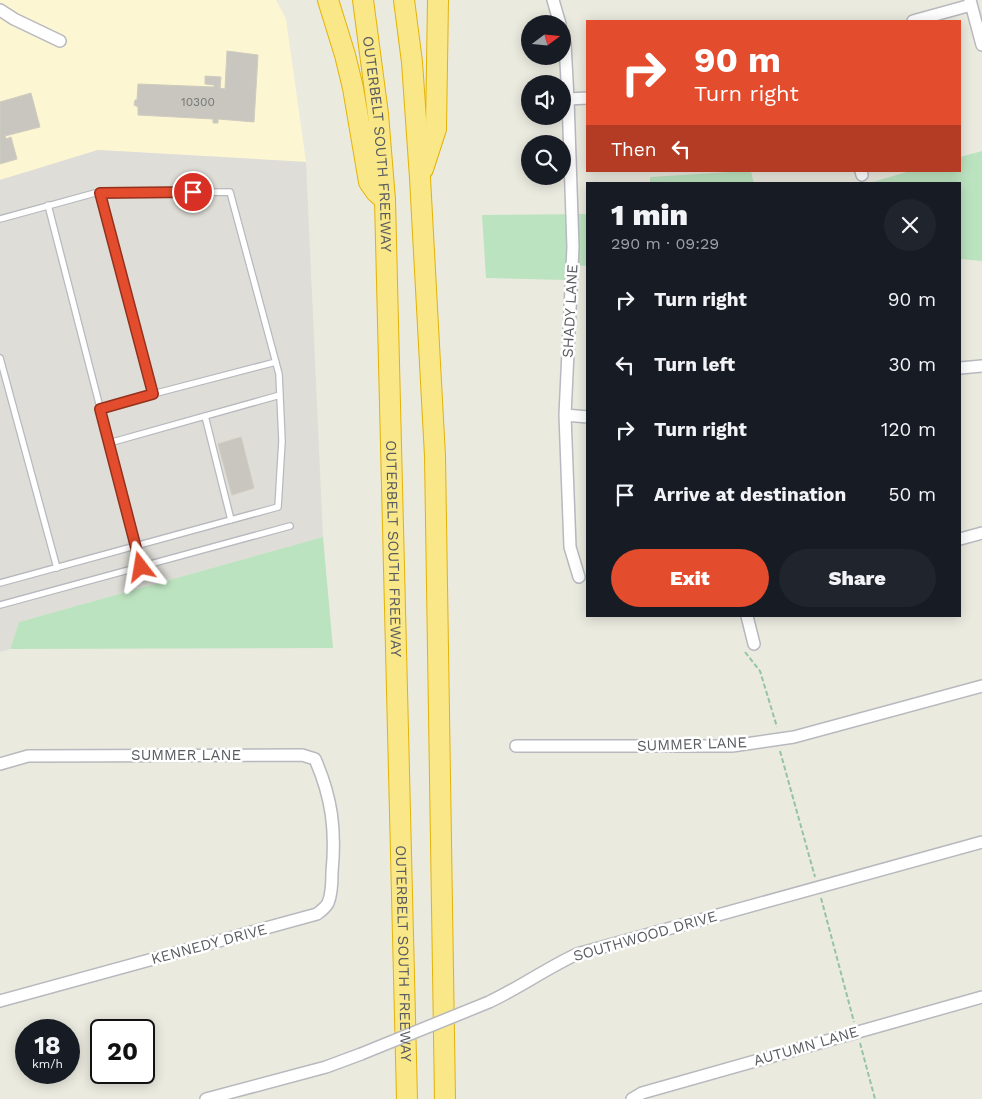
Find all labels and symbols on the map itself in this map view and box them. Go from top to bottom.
north arrow [521,15,571,65]
street label: OUTERBELT SOUTH FREEWAY [359,35,395,253]
house number: 10300 [181,95,215,109]
pin [172,171,214,213]
street label: SHADY LANE [559,264,581,358]
street label: OUTERBELT SOUTH FREEWAY [382,440,405,658]
position arrow [114,540,166,592]
street label: SUMMER LANE [637,733,747,755]
street label: SUMMER LANE [131,746,241,764]
street label: OUTERBELT SOUTH FREEWAY [392,845,415,1063]
street label: SOUTHWOOD DRIVE [571,907,719,965]
street label: KENNEDY DRIVE [149,920,269,968]
speed limit sign: 20 [90,1019,155,1084]
street label: AUTUMN LANE [751,1022,861,1070]

